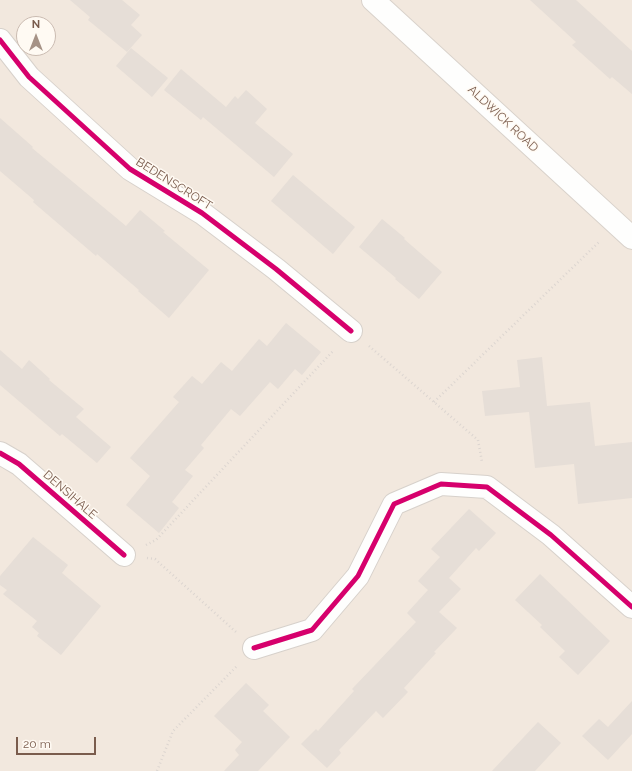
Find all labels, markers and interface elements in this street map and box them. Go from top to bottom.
north arrow [16,16,56,56]
text: N [32,18,40,31]
street label: ALDWICK ROAD [465,83,541,155]
street label: BEDENSCROFT [133,155,215,213]
street label: DENSIHALE [40,468,100,522]
scale bar [18,729,98,755]
text: 20 m [23,737,51,751]

